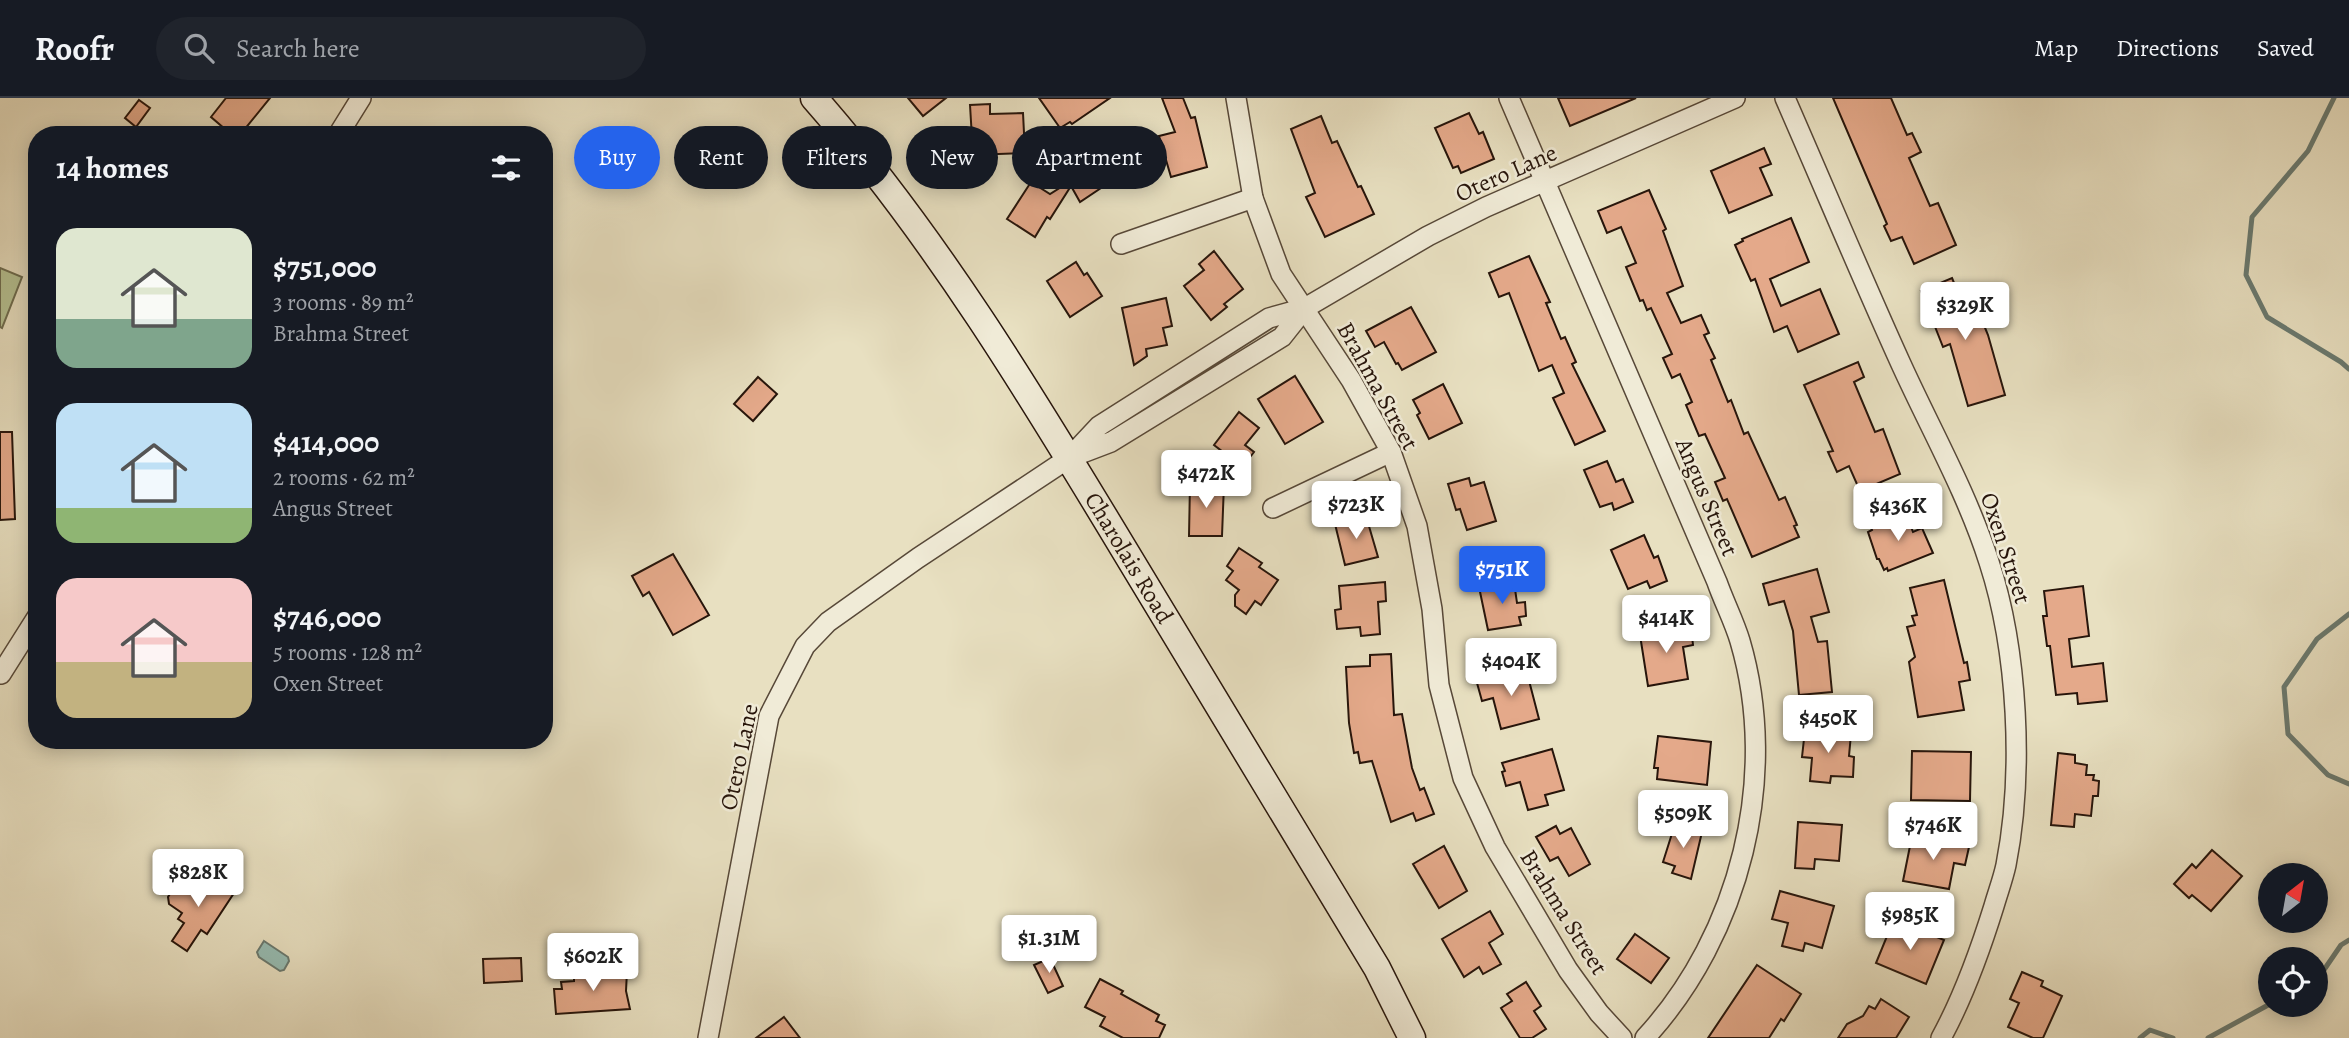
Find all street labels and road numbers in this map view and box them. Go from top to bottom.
street label: Otero Lane [1450,136,1562,210]
street label: Brahma Street [1330,316,1426,456]
street label: Angus Street [1667,432,1746,561]
street label: Charolais Road [1077,486,1181,629]
street label: Oxen Street [1973,488,2039,608]
street label: Otero Lane [712,701,766,813]
street label: Brahma Street [1513,843,1615,981]

